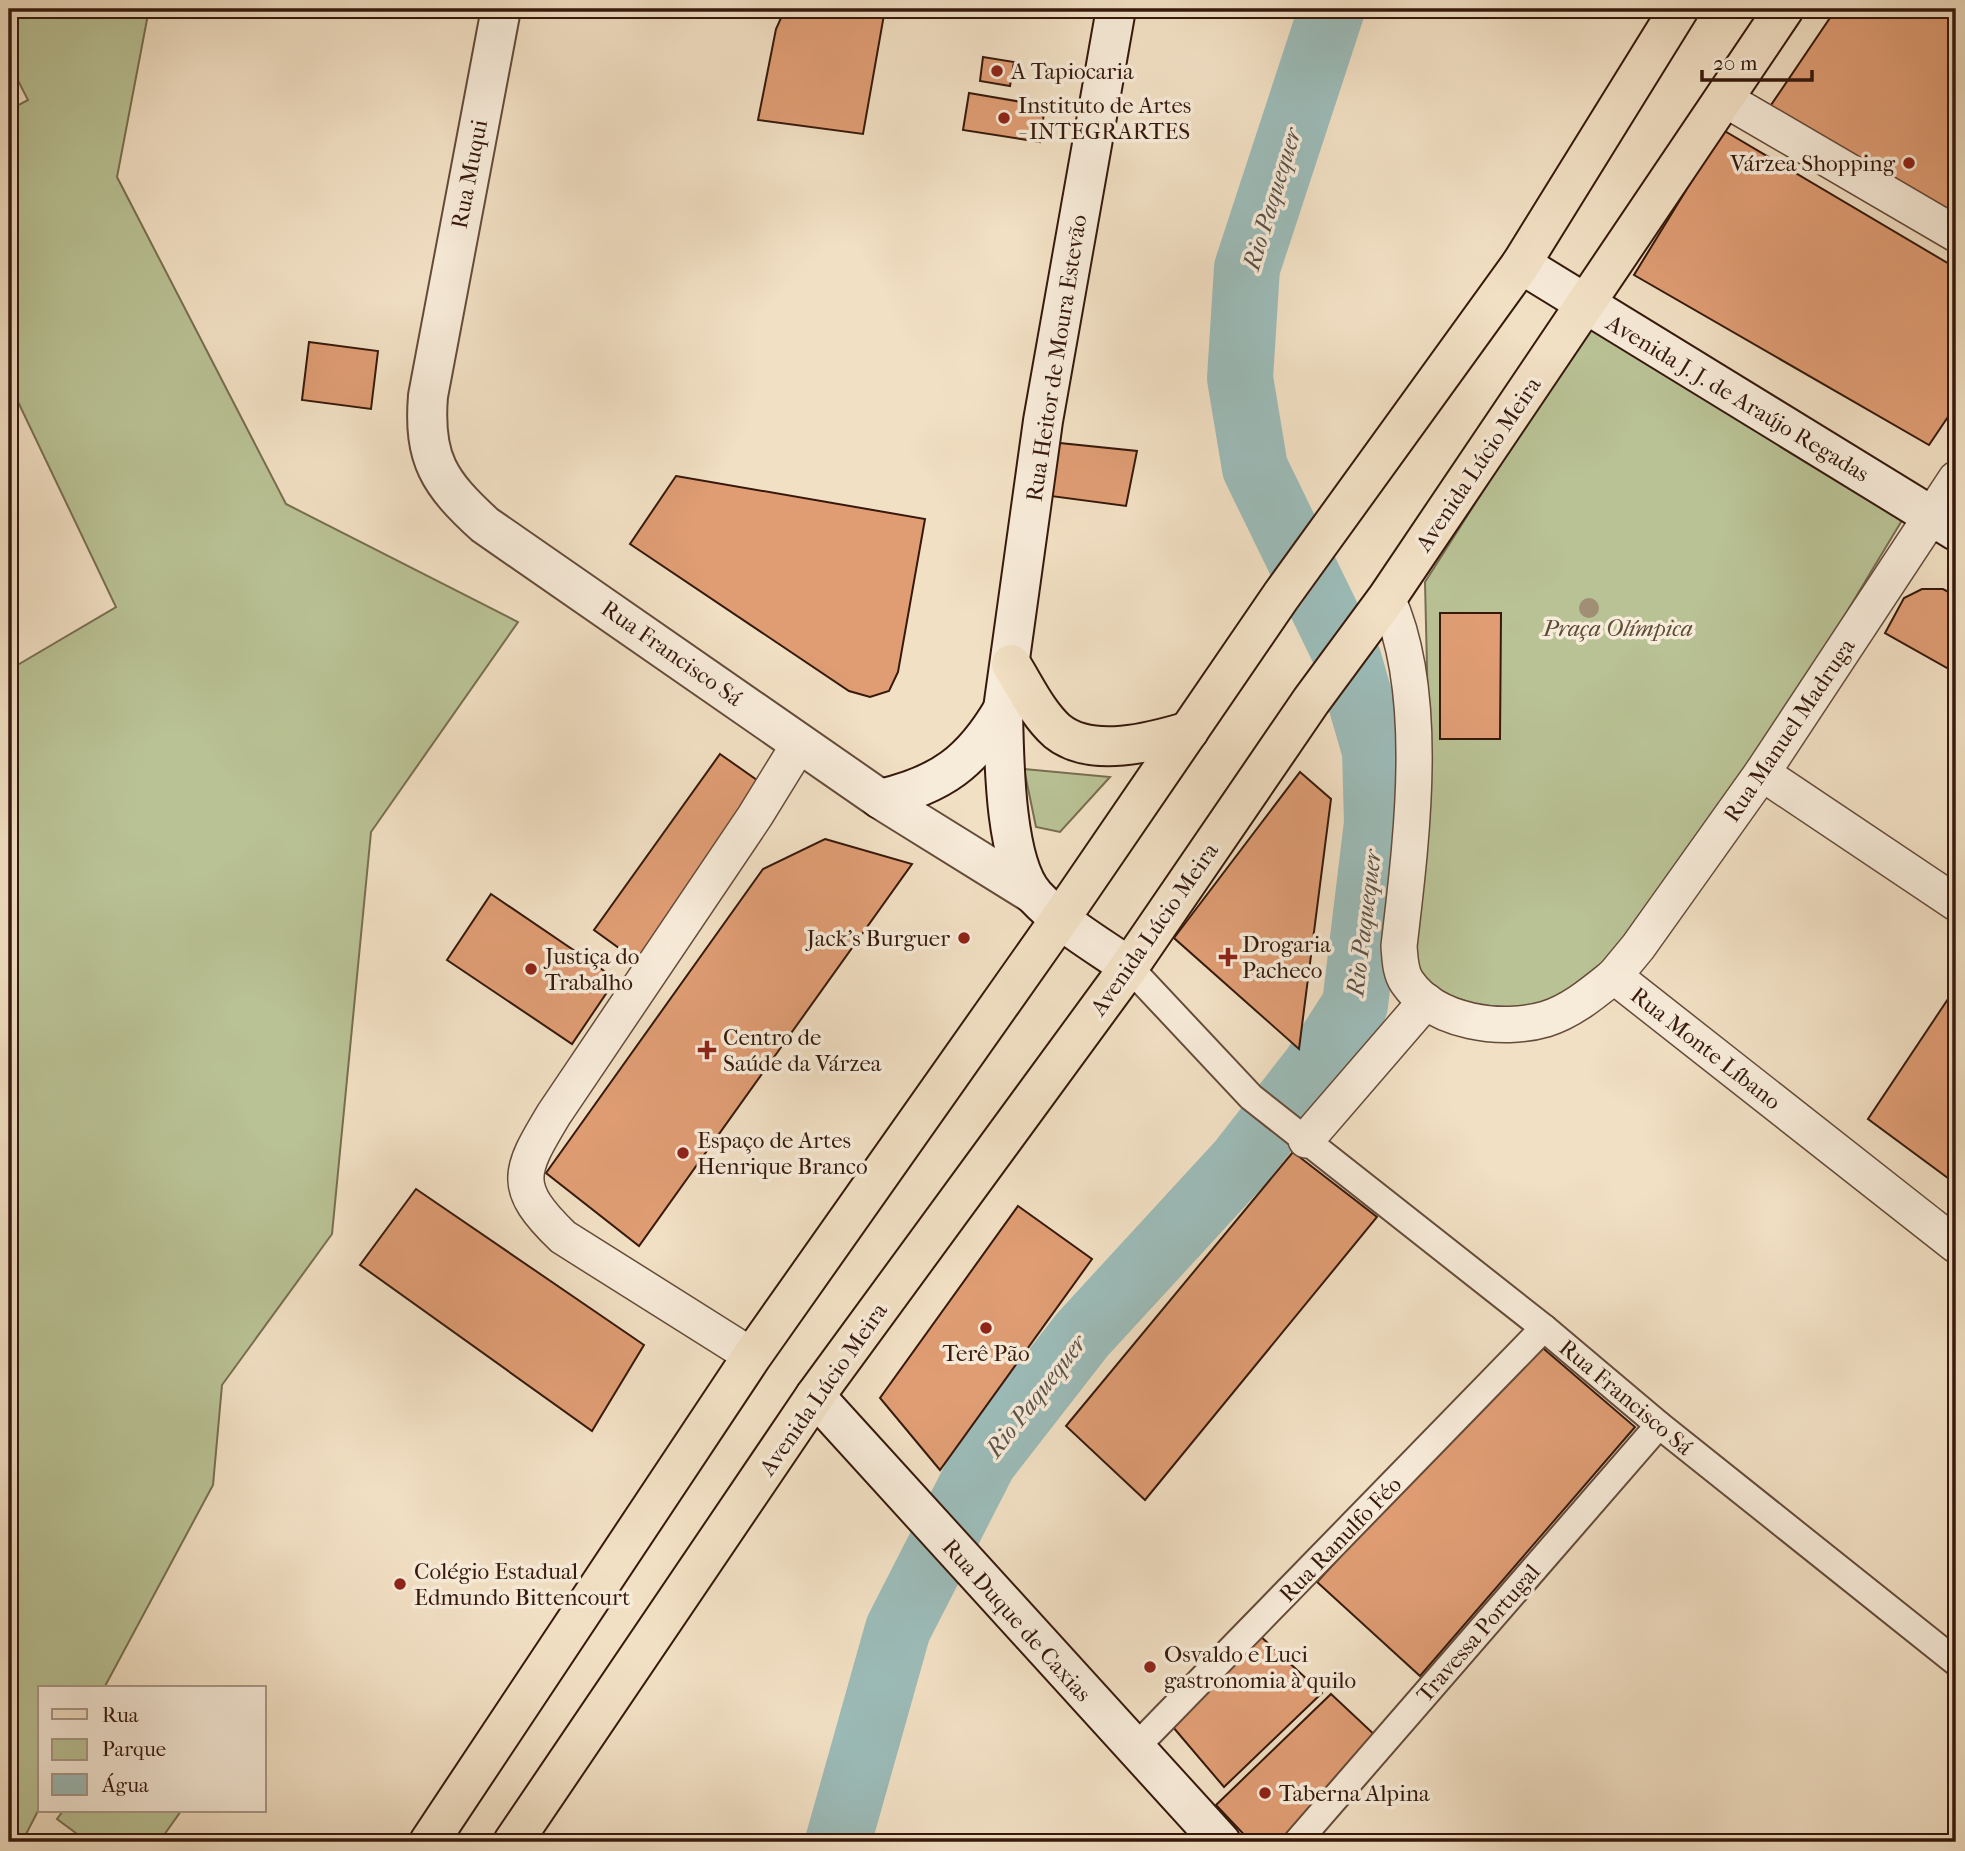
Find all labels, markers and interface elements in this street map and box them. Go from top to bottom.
scale bar [1702,38,1813,82]
text: 20 m [1713,51,1758,75]
place label: A Tapiocaria [1010,58,1134,85]
marker: A Tapiocaria [989,63,1005,79]
place label: Instituto de Artes - INTEGRARTES [1018,92,1191,145]
marker: Instituto de Artes - INTEGRARTES [996,110,1012,126]
street label: Rua Muqui [446,117,493,231]
water label: Rio Paquequer [1237,123,1307,275]
place label: Várzea Shopping [1729,150,1896,177]
marker: Várzea Shopping [1901,155,1917,171]
street label: Rua Heitor de Moura Estevão [1020,213,1093,503]
street label: Avenida J. J. de Araújo Regadas [1601,309,1874,488]
street label: Avenida Lúcio Meira [1410,372,1547,557]
street label: Rua Francisco Sá [596,595,748,712]
park label: Praça Olímpica [1542,615,1693,642]
street label: Rua Manuel Madruga [1718,633,1861,827]
street label: Avenida Lúcio Meira [1084,838,1224,1022]
water label: Rio Paquequer [1341,846,1387,999]
place label: Jack's Burguer [805,925,950,952]
marker: Jack's Burguer [956,930,972,946]
place label: Drogaria Pacheco [1242,931,1331,984]
place label: Justiça do Trabalho [543,943,640,996]
marker: Drogaria Pacheco [1220,949,1236,965]
marker: Justiça do Trabalho [523,961,539,977]
street label: Rua Monte Líbano [1625,981,1786,1115]
place label: Centro de Saúde da Várzea [723,1024,882,1077]
marker: Centro de Saúde da Várzea [697,1040,717,1060]
place label: Espaço de Artes Henrique Branco [697,1127,868,1180]
marker: Espaço de Artes Henrique Branco [675,1145,691,1161]
street label: Avenida Lúcio Meira [753,1298,893,1482]
marker: Terê Pão [978,1320,994,1336]
water label: Rio Paquequer [979,1328,1094,1464]
street label: Rua Francisco Sá [1554,1334,1698,1461]
place label: Terê Pão [942,1340,1030,1367]
street label: Rua Ranulfo Féo [1274,1471,1407,1608]
street label: Rua Duque de Caxias [937,1534,1097,1707]
place label: Colégio Estadual Edmundo Bittencourt [414,1558,630,1611]
street label: Travessa Portugal [1411,1558,1546,1708]
marker: Colégio Estadual Edmundo Bittencourt [392,1576,408,1592]
place label: Osvaldo e Luci gastronomia à quilo [1164,1641,1356,1694]
marker: Osvaldo e Luci gastronomia à quilo [1142,1659,1158,1675]
legend [38,1686,266,1812]
text: Rua [102,1703,139,1727]
text: Parque [102,1737,166,1761]
text: Água [101,1773,149,1797]
place label: Taberna Alpina [1279,1780,1430,1807]
marker: Taberna Alpina [1257,1785,1273,1801]

